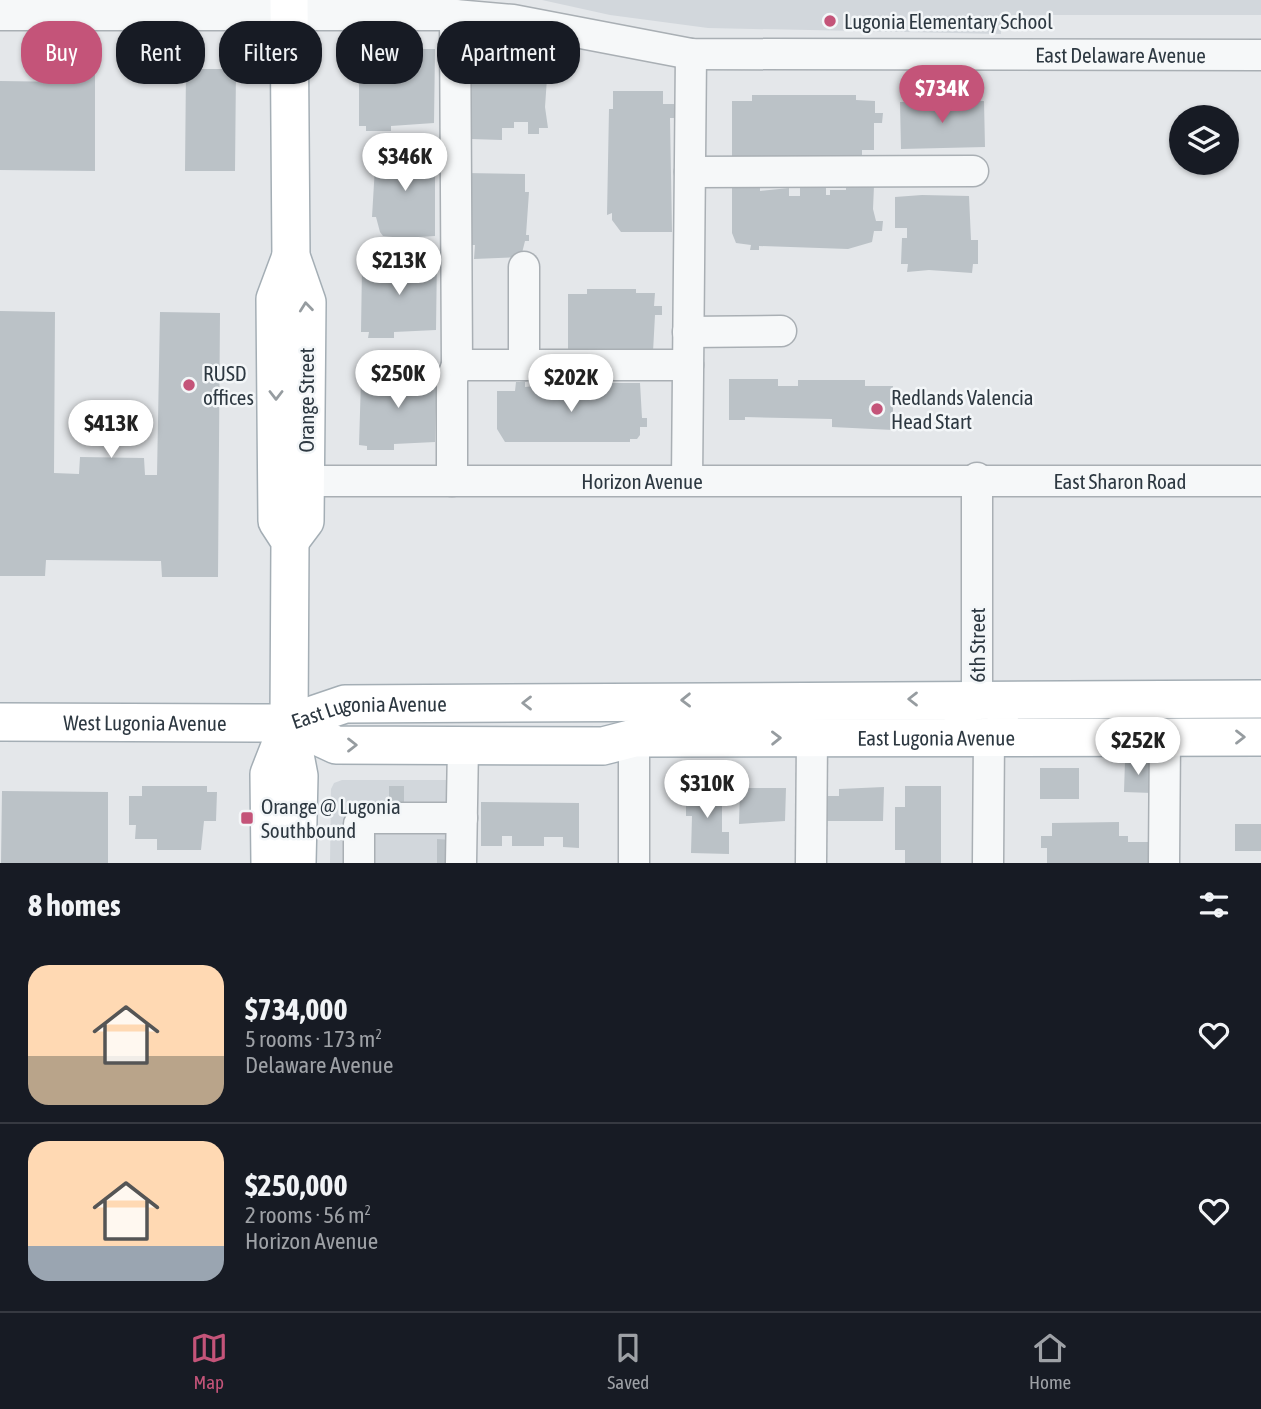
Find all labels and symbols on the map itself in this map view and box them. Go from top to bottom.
place label: Lugonia Elementary School [844,9,1053,33]
marker: Lugonia Elementary School [822,13,838,29]
street label: East Delaware Avenue [1035,43,1206,67]
pin: $734K [893,66,991,125]
pin: $346K [356,134,454,193]
pin: $213K [350,238,448,297]
one-way arrow [299,301,314,312]
street label: Orange Street [294,347,318,453]
pin: $250K [349,350,447,410]
pin: $202K [522,354,620,414]
place label: RUSD offices [203,361,254,409]
marker: RUSD offices [181,377,197,393]
place label: Redlands Valencia Head Start [891,385,1034,433]
one-way arrow [268,390,284,400]
pin: $413K [62,400,160,460]
marker: Redlands Valencia Head Start [869,401,885,417]
street label: Horizon Avenue [581,469,703,493]
street label: East Sharon Road [1053,469,1187,493]
street label: 6th Street [965,607,989,683]
street label: East Lugonia Avenue [288,691,447,733]
one-way arrow [908,691,918,707]
one-way arrow [680,692,691,708]
one-way arrow [521,695,532,711]
street label: West Lugonia Avenue [63,710,227,735]
pin: $252K [1089,718,1187,777]
street label: East Lugonia Avenue [857,725,1015,750]
one-way arrow [1235,729,1245,745]
one-way arrow [770,730,781,745]
one-way arrow [347,737,358,753]
pin: $310K [658,760,756,820]
place label: Orange @ Lugonia Southbound [261,794,401,842]
marker: Orange @ Lugonia Southbound [239,810,255,826]

